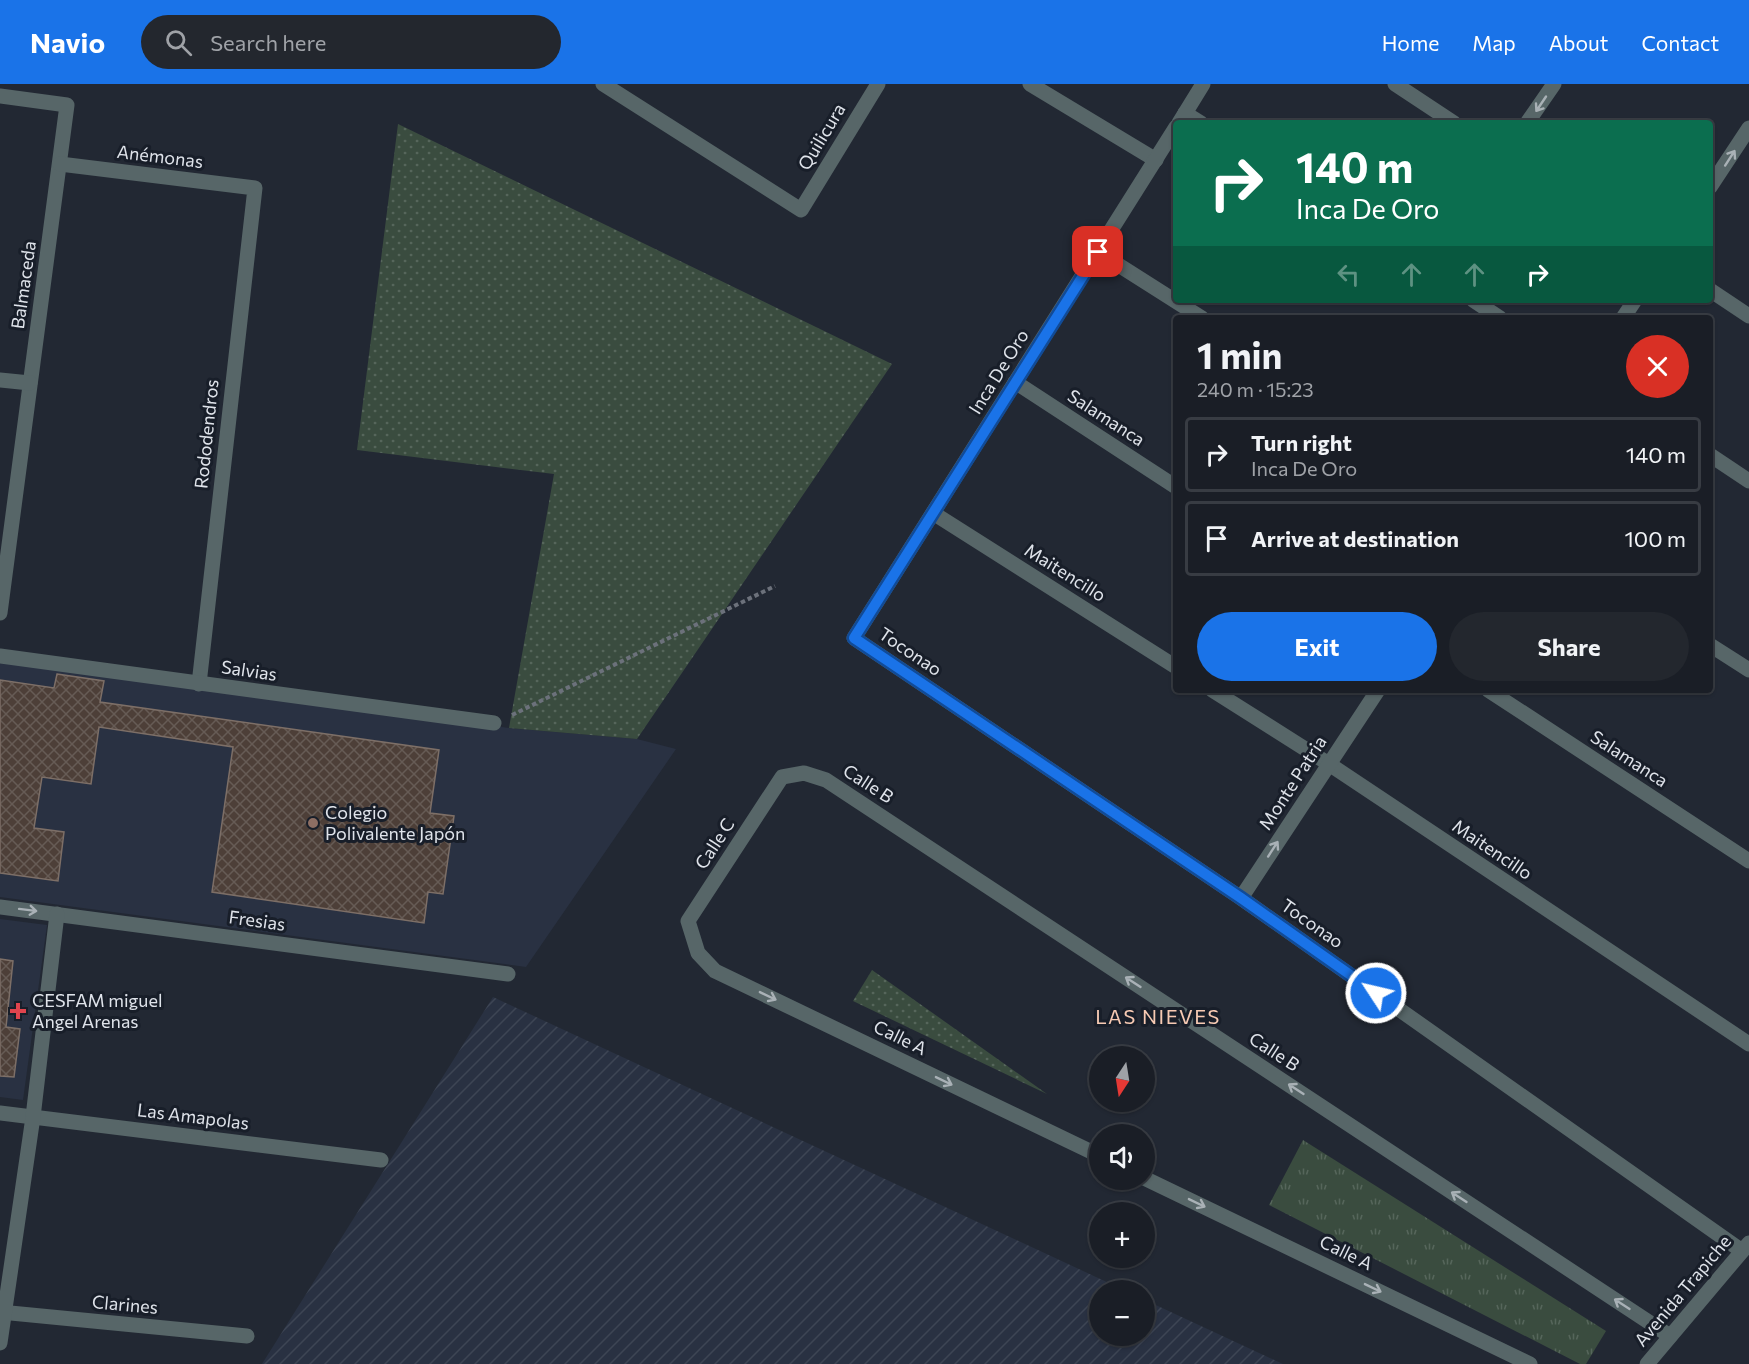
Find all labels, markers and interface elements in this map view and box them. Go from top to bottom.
search box [141,15,561,69]
text: Navio [30,25,105,59]
icon: search [162,26,195,59]
text: Search here [210,29,326,56]
text: Home [1382,30,1439,55]
text: Map [1472,30,1516,55]
text: About [1549,30,1608,55]
text: Contact [1641,30,1719,55]
one-way arrow [1534,95,1547,112]
street label: Quilicura [793,99,850,174]
street label: Anémonas [116,140,204,172]
text: 140 m [1296,140,1413,192]
icon: right [1197,144,1275,222]
one-way arrow [1723,149,1736,166]
text: Inca De Oro [1296,192,1439,225]
pin [1072,226,1123,277]
icon: arrive [1081,235,1114,268]
street label: Balmaceda [6,239,40,330]
icon: left [1332,258,1365,291]
icon: ahead [1395,258,1428,291]
icon: ahead [1458,258,1491,291]
icon: right [1521,258,1554,291]
street label: Inca De Oro [963,325,1033,418]
text: 1 min [1197,332,1282,376]
button: close [1626,335,1689,398]
text: 240 m · 15:23 [1197,377,1314,401]
street label: Rododendros [189,378,223,490]
street label: Salamanca [1064,384,1149,450]
text: Turn right [1251,429,1352,456]
icon: right [1200,438,1233,471]
text: 140 m [1626,441,1686,468]
text: Inca De Oro [1251,456,1357,480]
icon: arrive [1200,522,1233,555]
text: Arrive at destination [1251,525,1459,552]
text: 100 m [1624,525,1686,552]
street label: Maitencillo [1021,539,1110,606]
button: Exit [1197,612,1437,681]
button: Share [1449,612,1689,681]
street label: Toconao [875,622,946,680]
street label: Salvias [220,655,278,685]
street label: Salamanca [1587,725,1672,791]
street label: Monte Patria [1254,731,1331,834]
street label: Calle B [839,759,898,807]
place label: Colegio Polivalente Japón [325,801,465,844]
street label: Calle C [690,814,739,873]
street label: Maitencillo [1448,814,1537,884]
marker: Colegio Polivalente Japón [306,816,320,830]
one-way arrow [1267,841,1279,858]
street label: Toconao [1277,894,1348,953]
one-way arrow [18,905,38,916]
street label: Fresias [227,905,287,935]
position arrow [1344,961,1408,1025]
one-way arrow [1125,976,1142,988]
place label: CESFAM miguel Angel Arenas [32,989,162,1032]
one-way arrow [758,991,776,1002]
marker: CESFAM miguel Angel Arenas [9,1002,27,1020]
district label: LAS NIEVES [1095,1004,1221,1028]
street label: Calle A [870,1015,931,1059]
street label: Calle B [1245,1027,1304,1075]
north arrow [1089,1046,1155,1112]
map controls [1089,1046,1155,1346]
one-way arrow [934,1075,952,1087]
one-way arrow [1288,1083,1305,1095]
street label: Las Amapolas [136,1098,250,1134]
button: sound [1089,1124,1155,1190]
one-way arrow [1451,1191,1468,1203]
one-way arrow [1188,1198,1206,1210]
button: + [1089,1202,1155,1268]
street label: Calle A [1316,1230,1377,1274]
street label: Avenida Trapiche [1629,1230,1735,1351]
button: − [1089,1280,1155,1346]
one-way arrow [1363,1283,1381,1295]
street label: Clarines [91,1290,159,1318]
one-way arrow [1614,1298,1630,1310]

